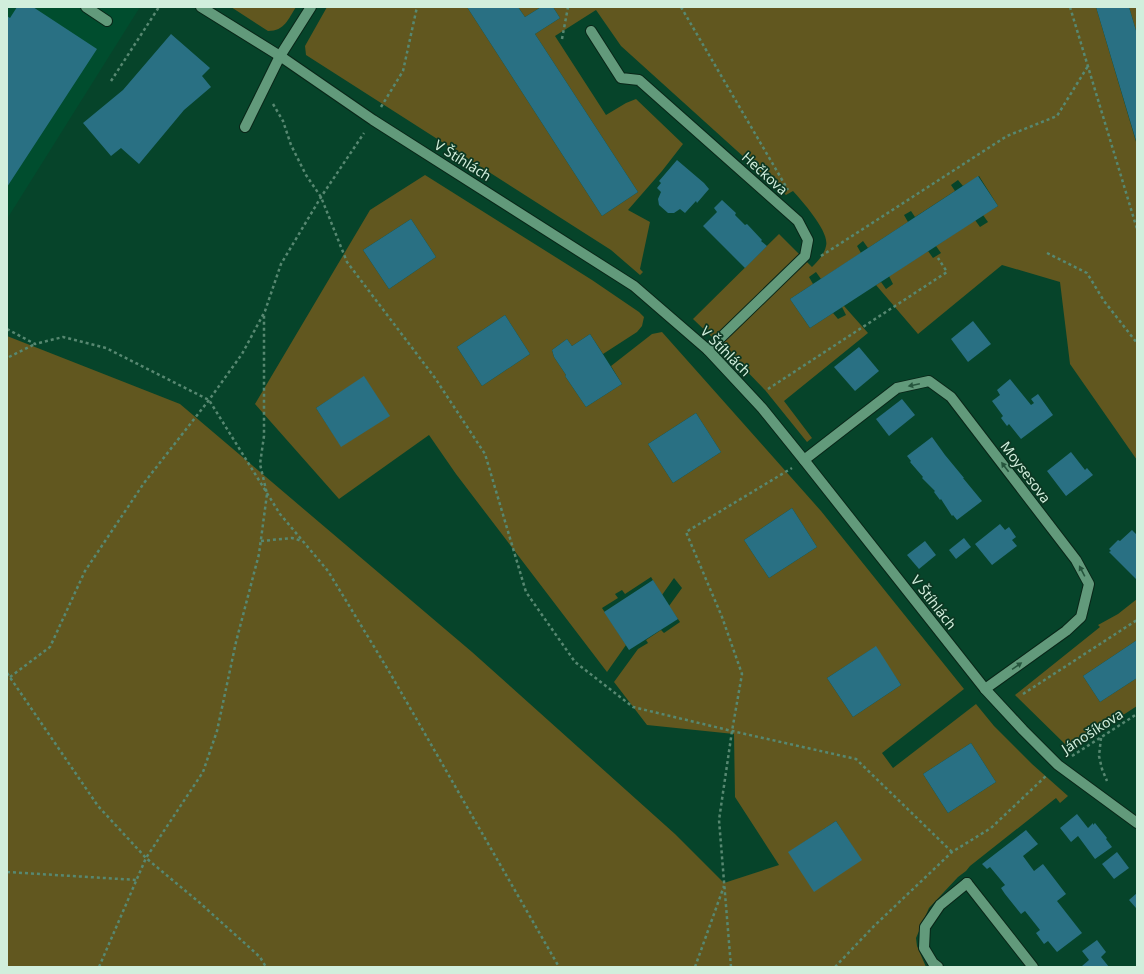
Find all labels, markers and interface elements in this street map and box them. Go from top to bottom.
street label: V Štíhlách [431,135,495,185]
street label: Hečkova [738,147,792,199]
street label: V Štíhlách [697,322,755,380]
one-way arrow [908,382,921,388]
street label: Moysesova [997,437,1055,507]
one-way arrow [1000,461,1009,472]
one-way arrow [1079,565,1085,577]
street label: V Štíhlách [907,571,961,633]
one-way arrow [1011,662,1022,670]
street label: Jánošíkova [1056,704,1126,759]

